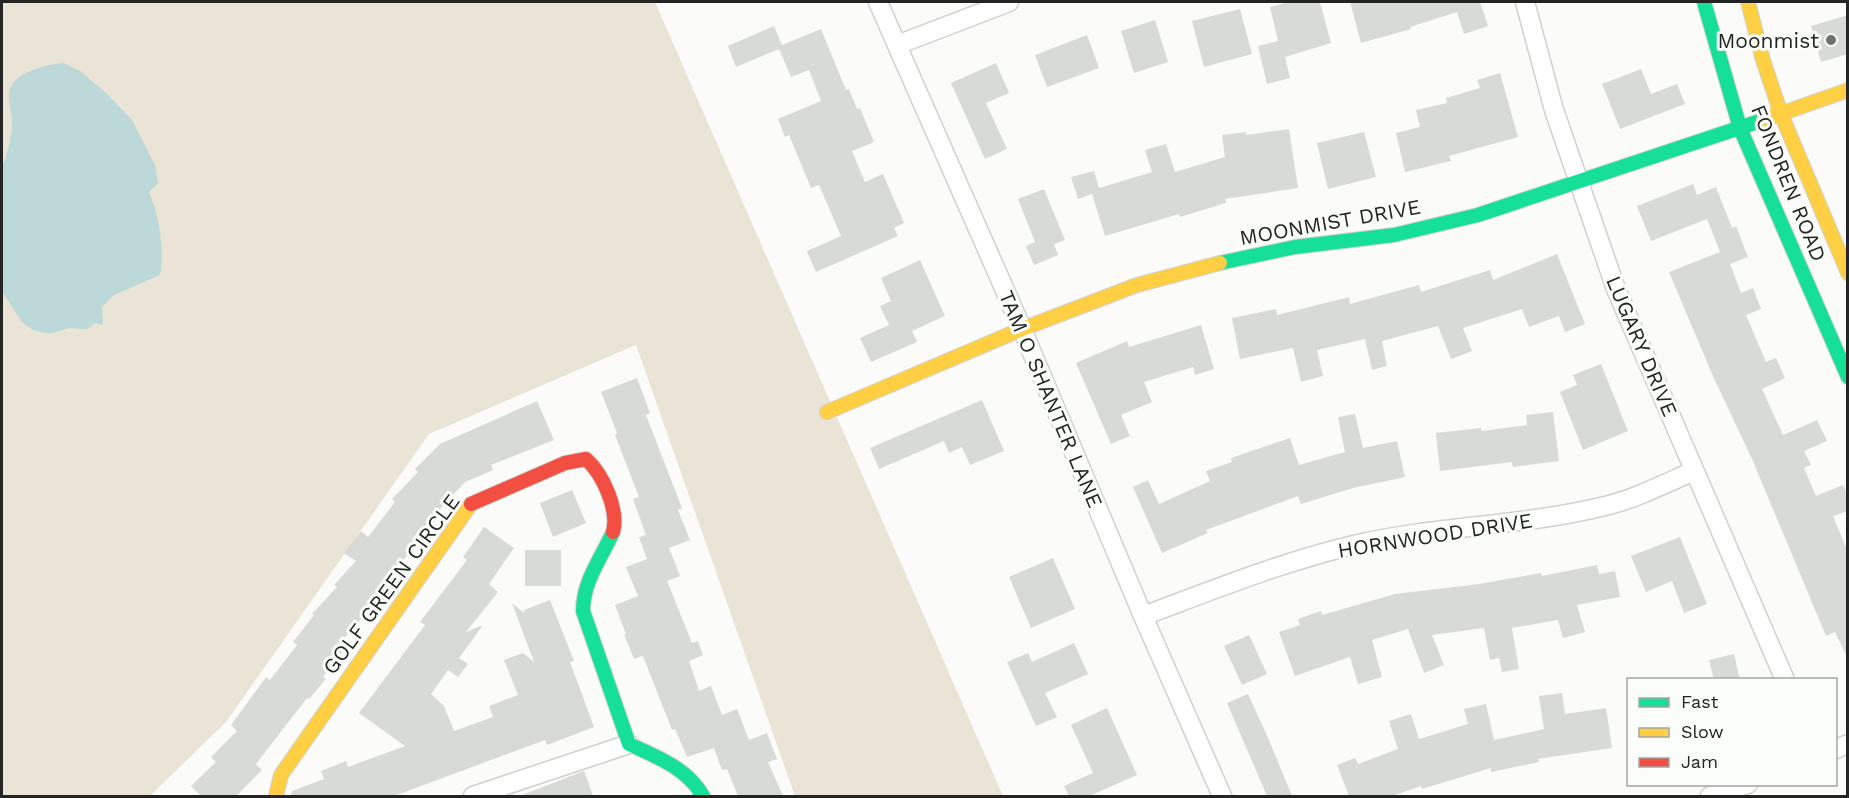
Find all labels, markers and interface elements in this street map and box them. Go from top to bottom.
place label: Moonmist [1718,28,1819,53]
marker: Moonmist [1824,33,1838,47]
street label: FONDREN ROAD [1746,101,1832,265]
street label: MOONMIST DRIVE [1238,194,1422,250]
street label: LUGARY DRIVE [1601,272,1683,420]
street label: TAM O SHANTER LANE [994,287,1108,511]
street label: GOLF GREEN CIRCLE [317,489,465,679]
street label: HORNWOOD DRIVE [1336,507,1534,563]
legend [1627,678,1837,786]
text: Fast [1681,691,1719,712]
text: Slow [1681,721,1724,742]
text: Jam [1681,751,1718,772]

